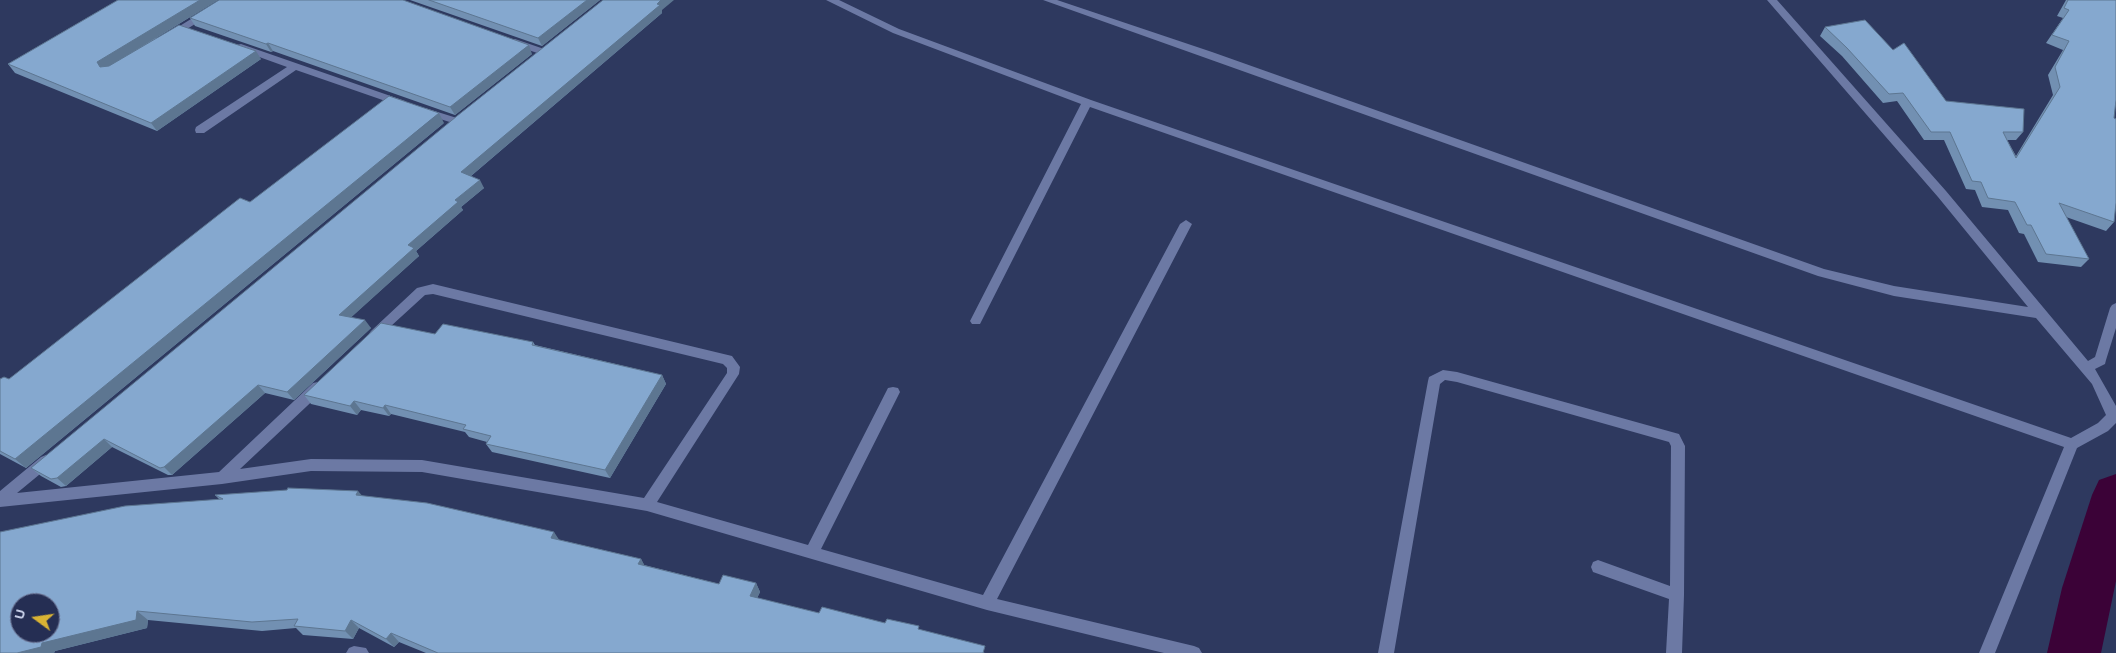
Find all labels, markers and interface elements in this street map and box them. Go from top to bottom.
north arrow [10,593,60,643]
text: U [11,608,30,621]

